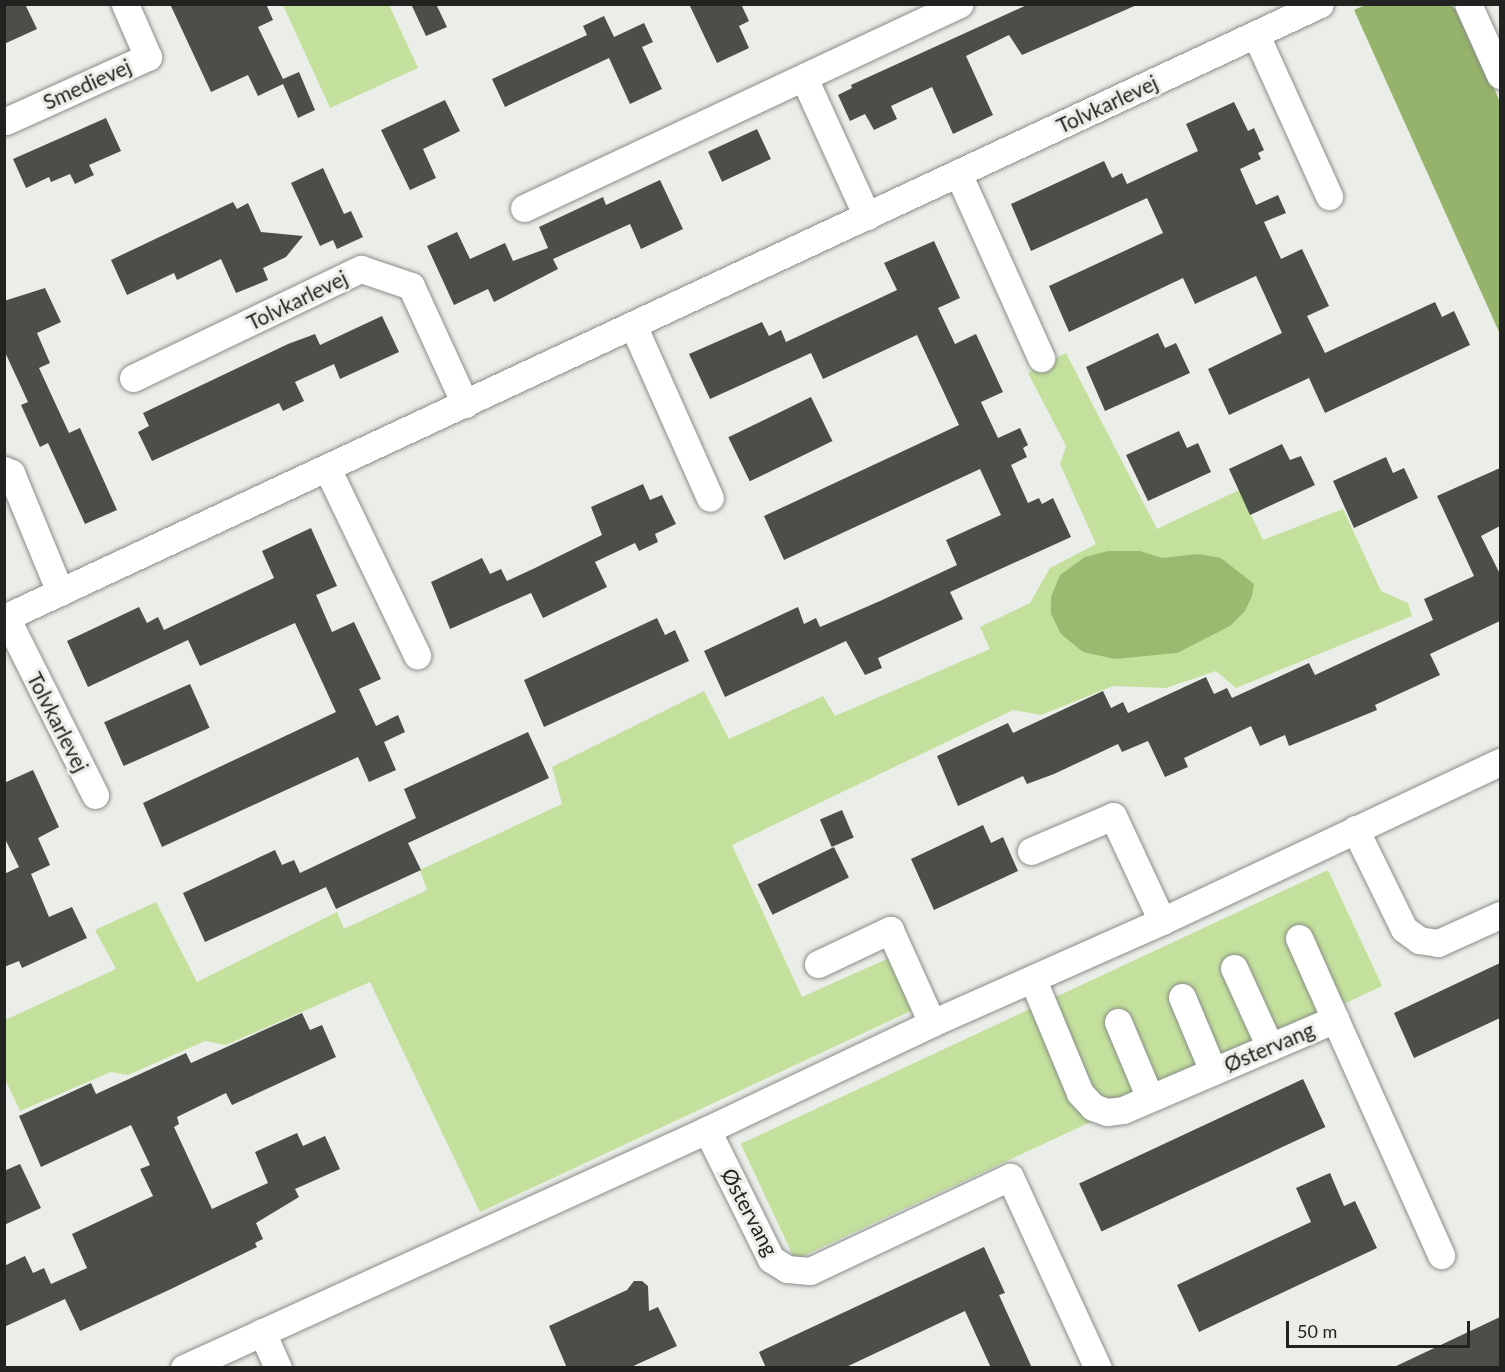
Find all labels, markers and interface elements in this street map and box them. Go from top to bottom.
street label: Smedievej [39,53,135,115]
street label: Tolvkarlevej [1052,70,1162,138]
street label: Tolvkarlevej [243,265,351,335]
street label: Tolvkarlevej [22,668,94,776]
street label: Østervang [1220,1017,1318,1077]
street label: Østervang [716,1164,784,1260]
scale bar [1289,1309,1474,1347]
text: 50 m [1297,1320,1337,1342]

